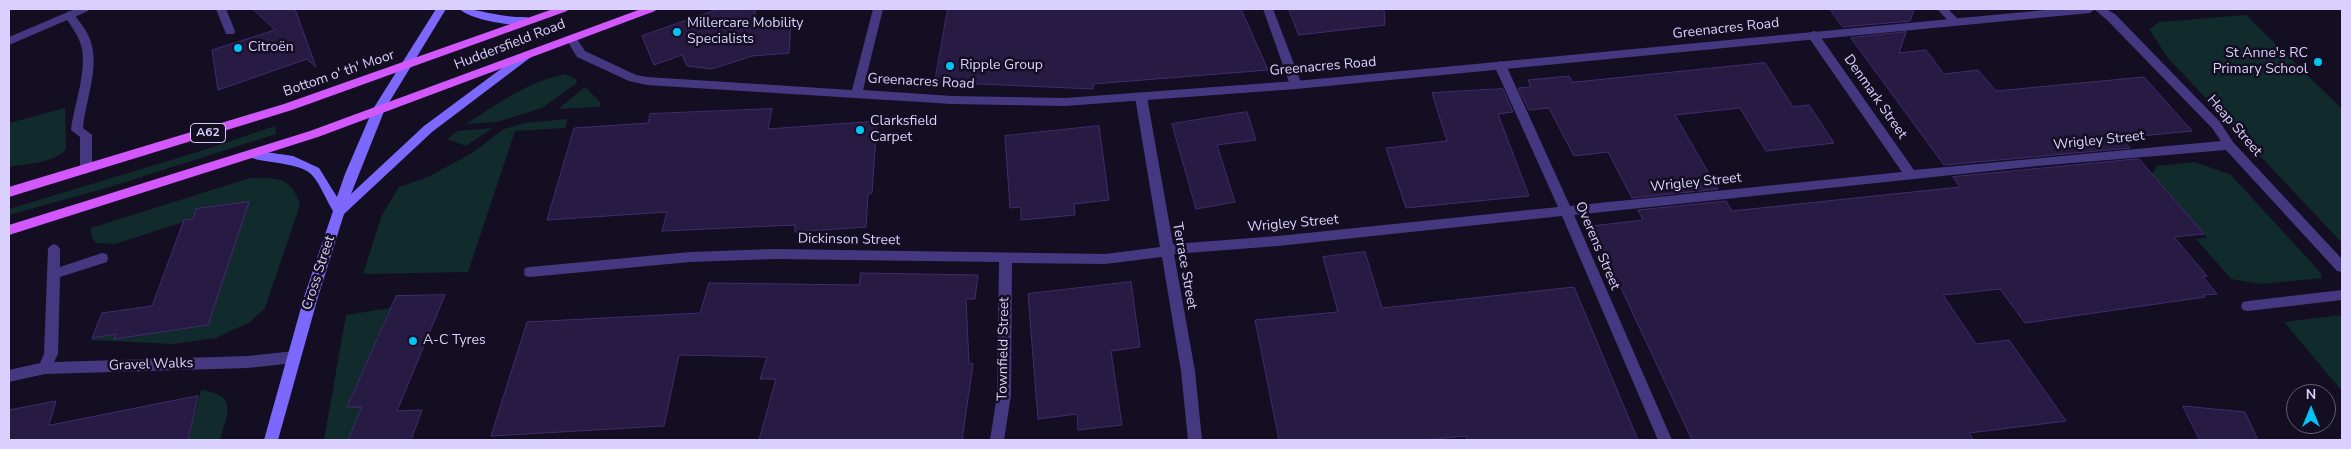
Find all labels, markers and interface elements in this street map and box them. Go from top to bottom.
street label: Greenacres Road [1672,15,1780,43]
street label: Huddersfield Road [452,16,568,74]
place label: Millercare Mobility Specialists [687,16,803,48]
marker: Millercare Mobility Specialists [671,26,683,38]
place label: Citroën [248,40,294,56]
marker: Citroën [232,42,244,54]
place label: St Anne's RC Primary School [2213,46,2308,78]
street label: Bottom o' th' Moor [281,47,397,101]
street label: Denmark Street [1840,52,1910,142]
street label: Greenacres Road [1269,54,1377,80]
marker: St Anne's RC Primary School [2312,56,2324,68]
place label: Ripple Group [960,58,1043,74]
marker: Ripple Group [944,60,956,72]
street label: Greenacres Road [867,71,975,93]
street label: Heap Street [2203,92,2265,160]
place label: Clarksfield Carpet [870,114,937,146]
road number: A62 [190,124,226,142]
marker: Clarksfield Carpet [854,124,866,136]
street label: Wrigley Street [2053,128,2145,154]
street label: Wrigley Street [1650,170,1742,196]
street label: Overens Street [1571,199,1623,293]
street label: Wrigley Street [1247,212,1339,236]
street label: Terrace Street [1168,221,1200,311]
street label: Dickinson Street [798,231,900,249]
street label: Cross Street [299,234,339,312]
street label: Townfield Street [995,297,1013,401]
place label: A-C Tyres [423,333,486,349]
marker: A-C Tyres [407,335,419,347]
street label: Gravel Walks [108,355,194,375]
north arrow [2286,384,2336,434]
text: N [2306,385,2316,404]

